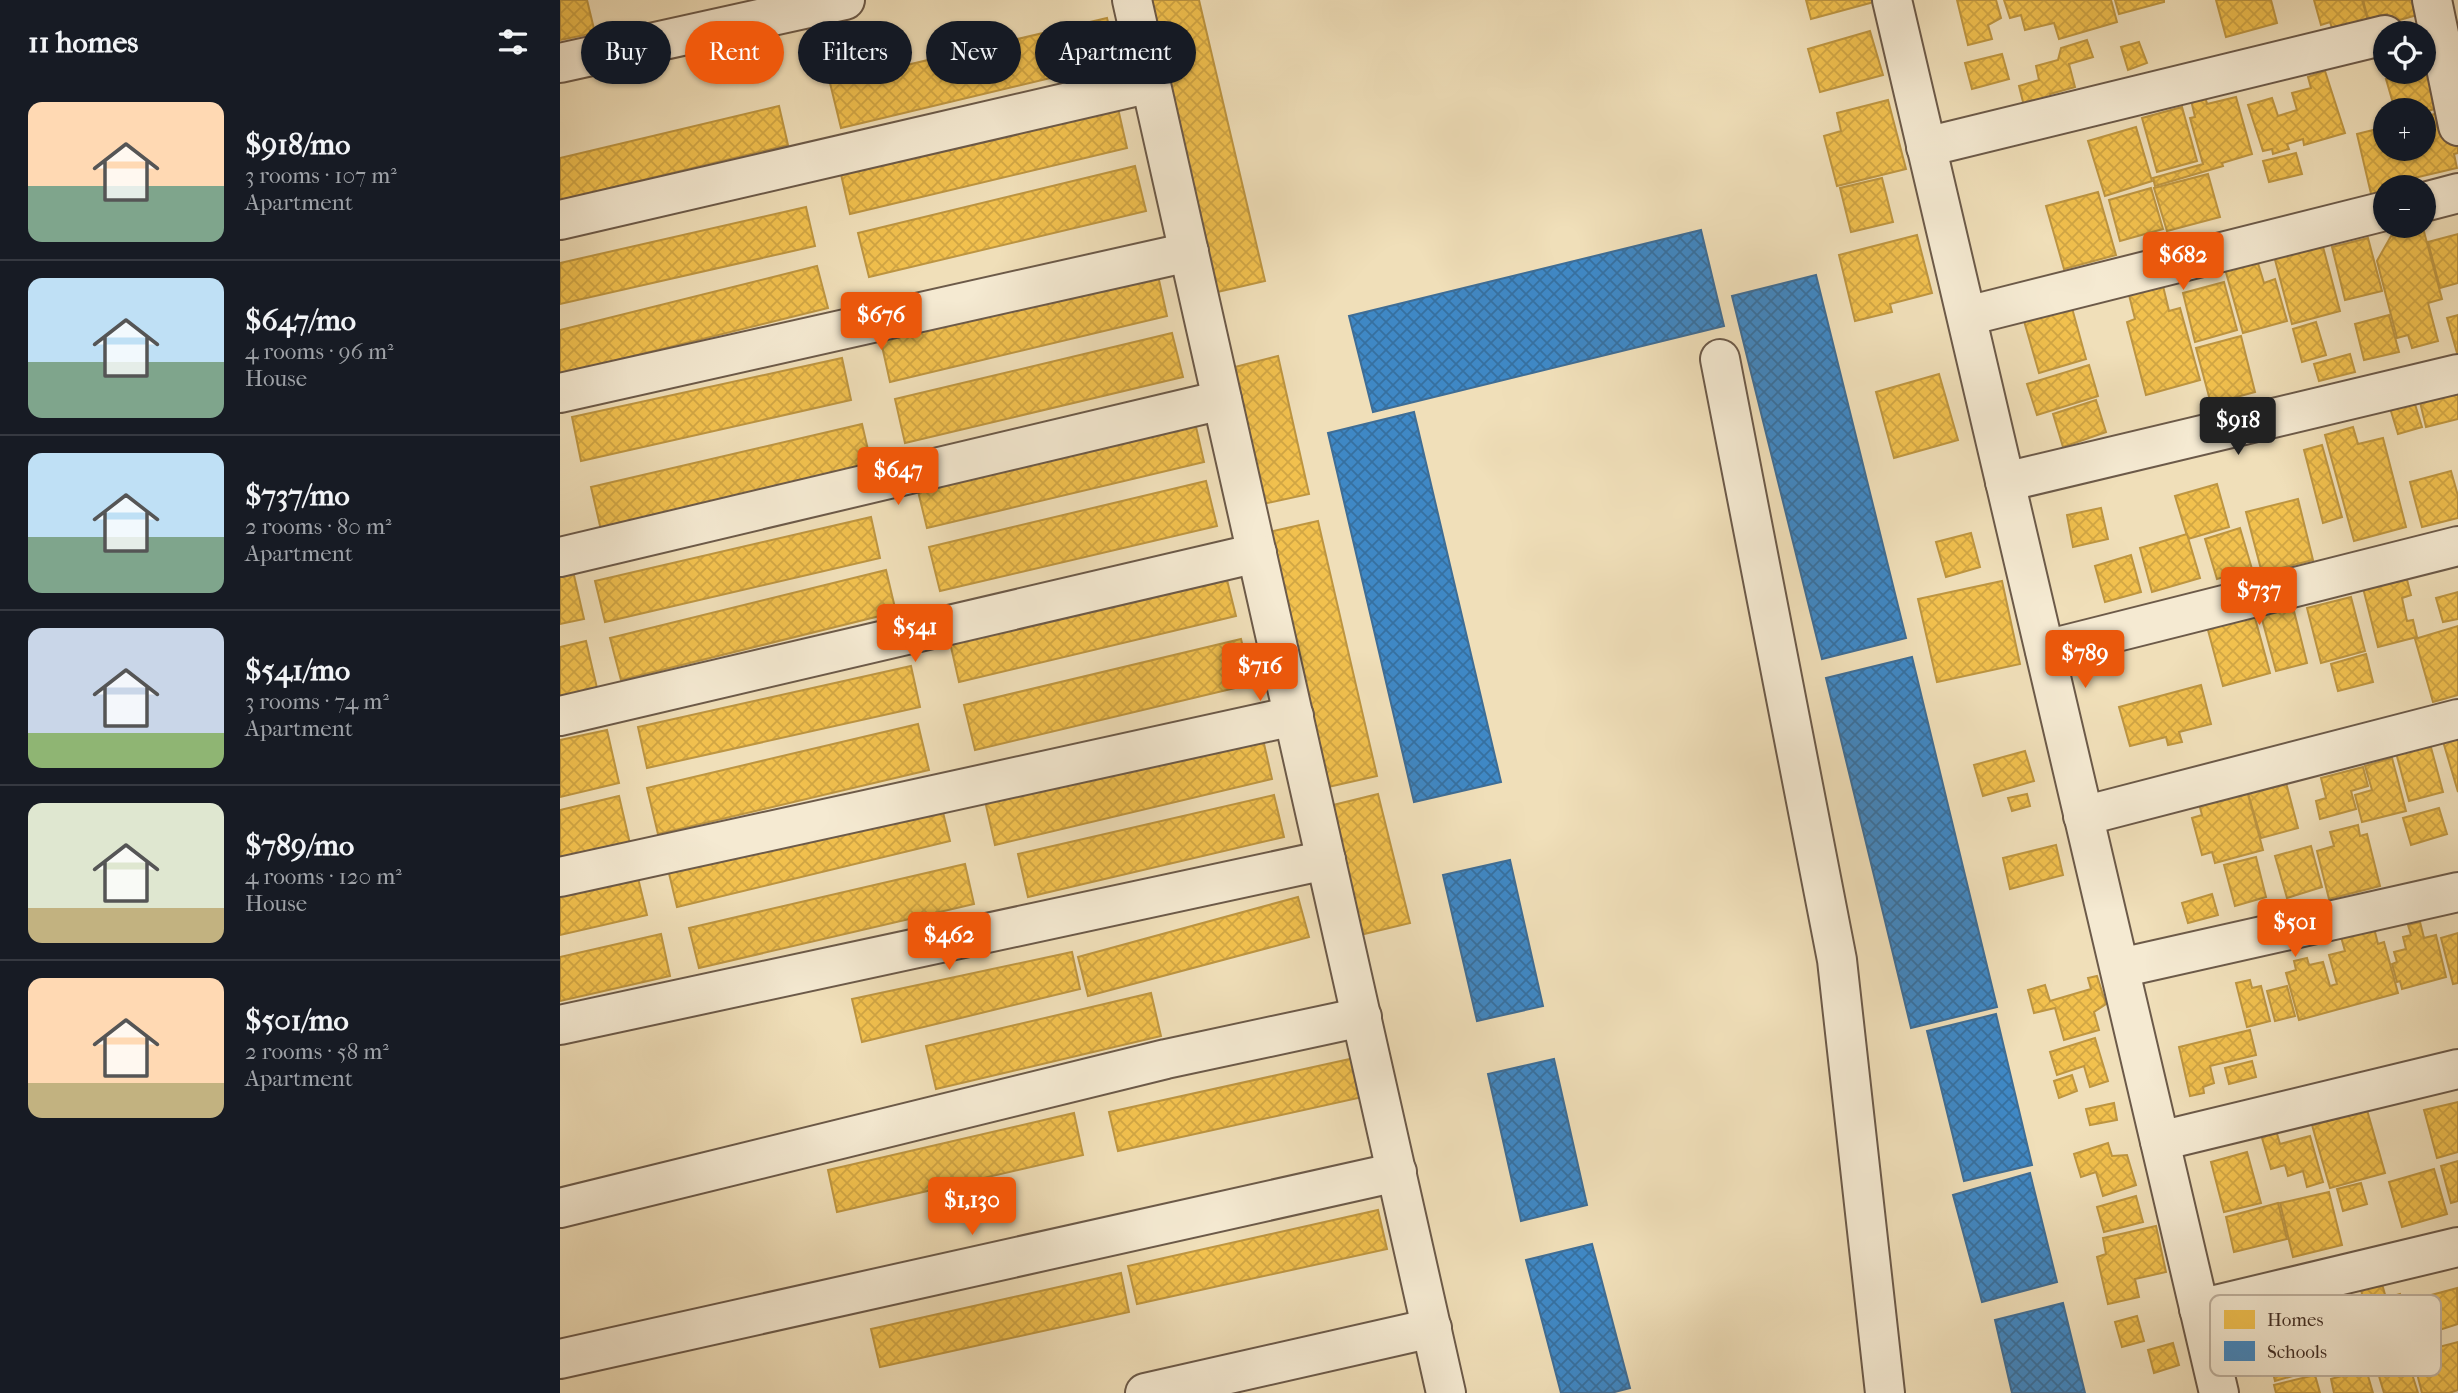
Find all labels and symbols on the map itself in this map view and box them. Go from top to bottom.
pin: $682 [2142,232,2224,292]
pin: $676 [840,292,922,352]
pin: $918 [2197,398,2279,457]
pin: $647 [857,448,939,507]
pin: $737 [2218,568,2300,627]
pin: $541 [874,604,956,664]
pin: $789 [2044,630,2126,690]
pin: $716 [1219,644,1301,703]
pin: $501 [2254,900,2336,959]
pin: $462 [908,912,990,972]
pin: $1,130 [915,1178,1029,1237]
legend [2210,1295,2441,1376]
text: Homes [2267,1309,2323,1331]
text: Schools [2267,1341,2327,1363]

